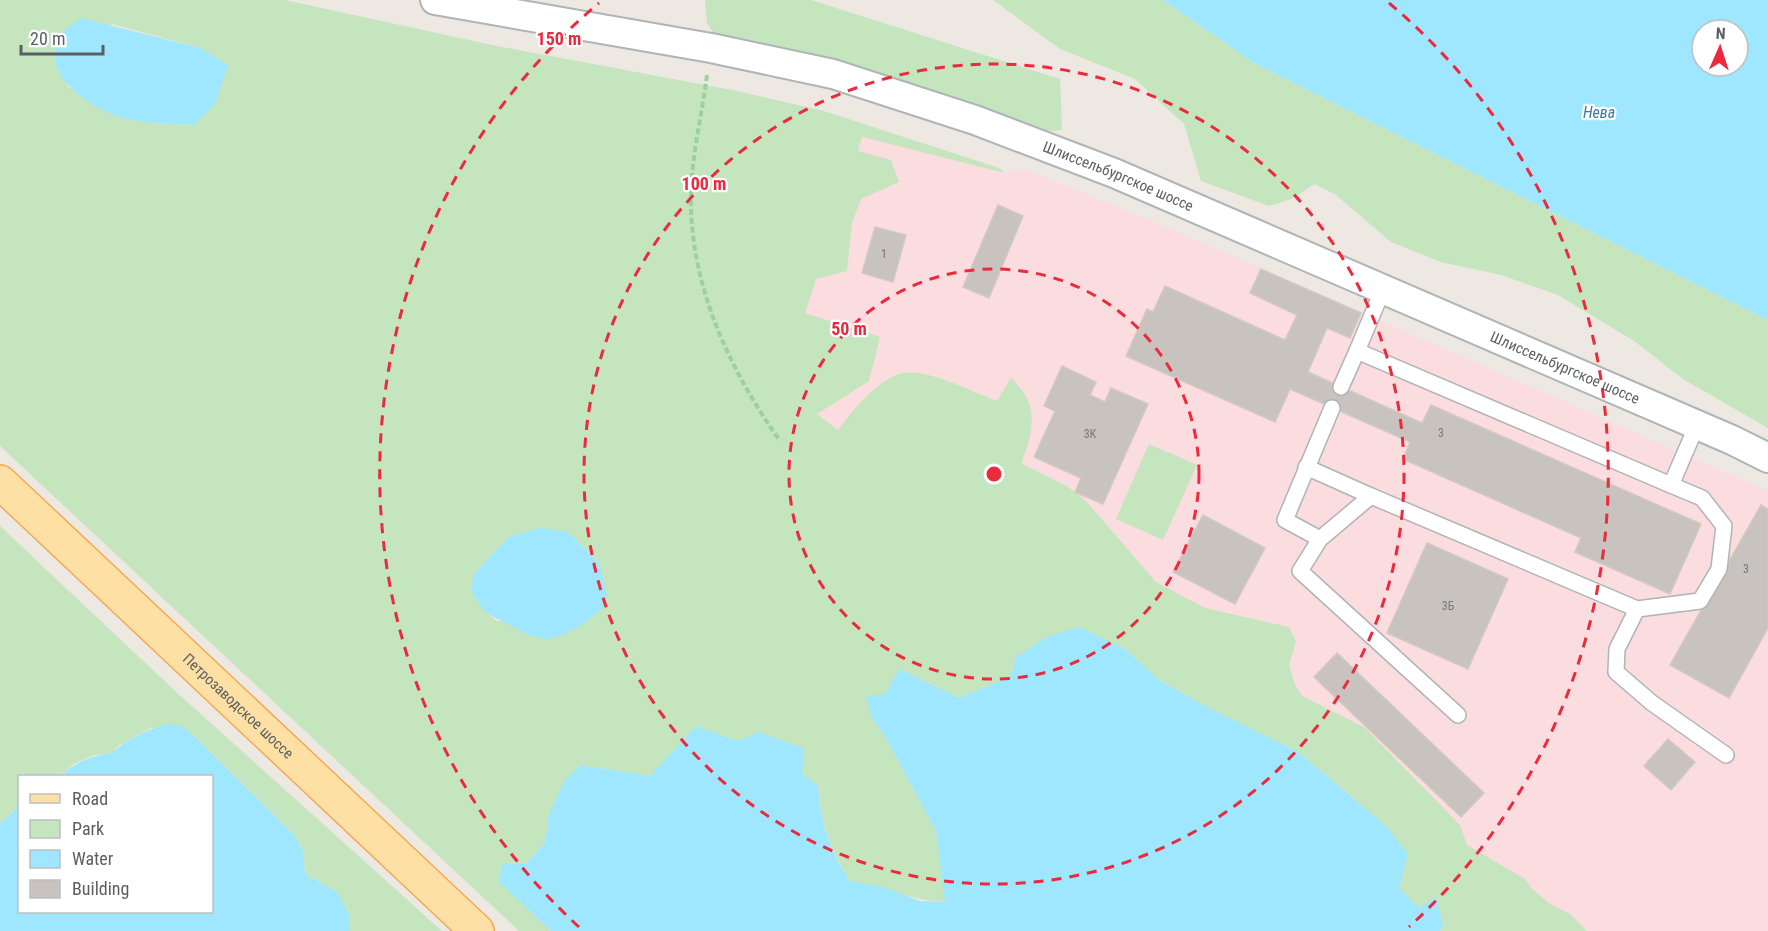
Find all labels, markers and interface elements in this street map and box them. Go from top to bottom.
scale bar [21,18,104,56]
north arrow [1690,18,1750,78]
text: N [1715,24,1726,43]
text: 20 m [30,28,65,49]
text: 150 m [537,28,581,49]
water label: Нева [1583,103,1615,122]
street label: Шлиссельбургское шоссе [1040,138,1196,215]
text: 100 m [682,173,726,194]
house number: 1 [881,247,887,261]
text: 50 m [831,318,867,339]
street label: Шлиссельбургское шоссе [1487,328,1642,408]
house number: 3 [1438,426,1444,440]
house number: 3К [1084,427,1097,441]
centre of rings [984,464,1004,484]
house number: 3 [1743,562,1749,576]
house number: 3Б [1442,599,1455,613]
street label: Петрозаводское шоссе [179,650,297,762]
legend [18,775,213,913]
text: Road [72,788,108,809]
text: Park [72,818,104,839]
text: Water [72,848,114,869]
text: Building [72,878,129,899]

